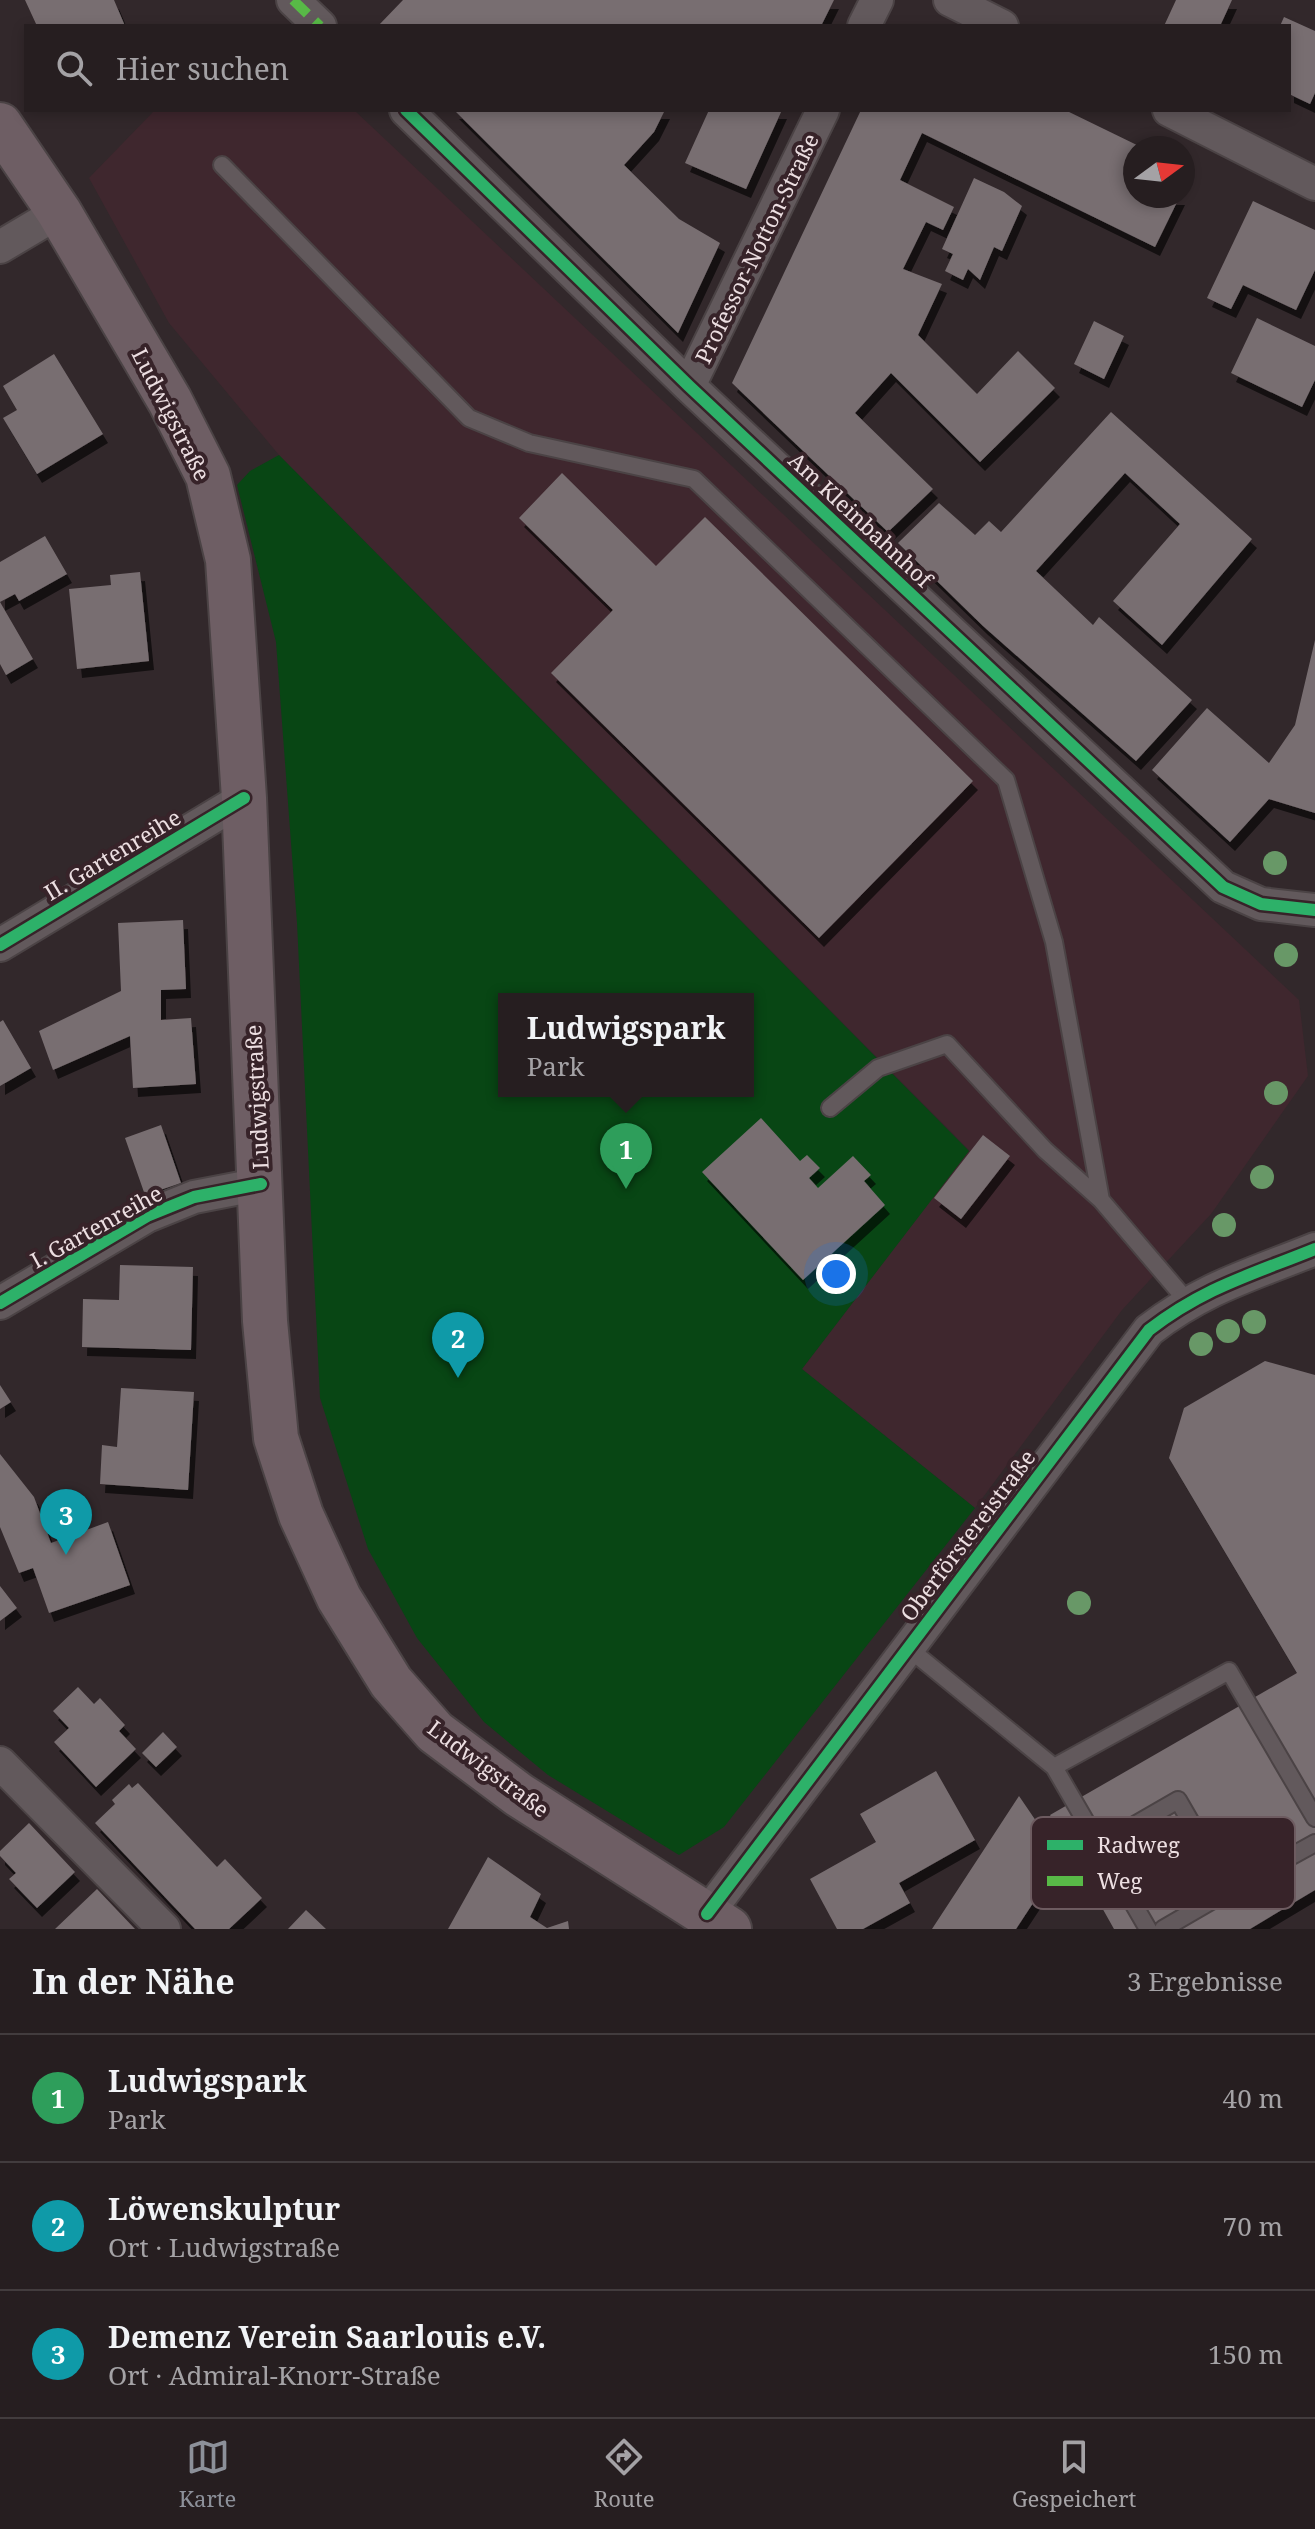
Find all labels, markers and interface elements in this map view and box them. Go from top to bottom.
search box [24,24,1291,112]
icon: search [52,46,96,90]
text: Hier suchen [116,48,289,89]
street label: Professor-Notton-Straße [687,128,825,368]
north arrow [1123,136,1195,208]
street label: Ludwigstraße [126,343,218,485]
street label: Am Kleinbahnhof [783,445,941,595]
street label: II. Gartenreihe [38,801,186,907]
popup [498,993,754,1097]
text: Ludwigspark [527,1007,725,1048]
street label: Ludwigstraße [237,1024,275,1170]
text: Park [527,1048,584,1084]
pin: 1 [600,1123,652,1189]
street label: I. Gartenreihe [25,1177,167,1275]
your location [816,1254,856,1294]
pin: 2 [432,1312,484,1378]
street label: Oberförstereistraße [893,1443,1041,1627]
pin: 3 [40,1489,92,1555]
street label: Ludwigstraße [422,1712,556,1824]
legend [1031,1817,1295,1909]
text: Radweg [1097,1829,1180,1859]
text: Weg [1097,1865,1142,1895]
text: In der Nähe [32,1958,235,2004]
text: 3 Ergebnisse [1127,1963,1283,1999]
text: Ludwigspark [108,2060,307,2101]
text: 1 [51,2080,65,2116]
text: 40 m [1223,2080,1283,2116]
text: Park [108,2101,166,2137]
text: Löwenskulptur [108,2188,340,2229]
text: 2 [51,2208,65,2244]
text: 70 m [1223,2208,1283,2244]
text: Ort · Ludwigstraße [108,2229,340,2265]
text: Demenz Verein Saarlouis e.V. [108,2316,546,2357]
text: 3 [51,2336,65,2372]
text: 150 m [1208,2336,1283,2372]
text: Ort · Admiral-Knorr-Straße [108,2357,441,2393]
tab: Karte [179,2435,236,2513]
tab: Route [594,2435,654,2513]
tab: Gespeichert [1012,2435,1136,2513]

